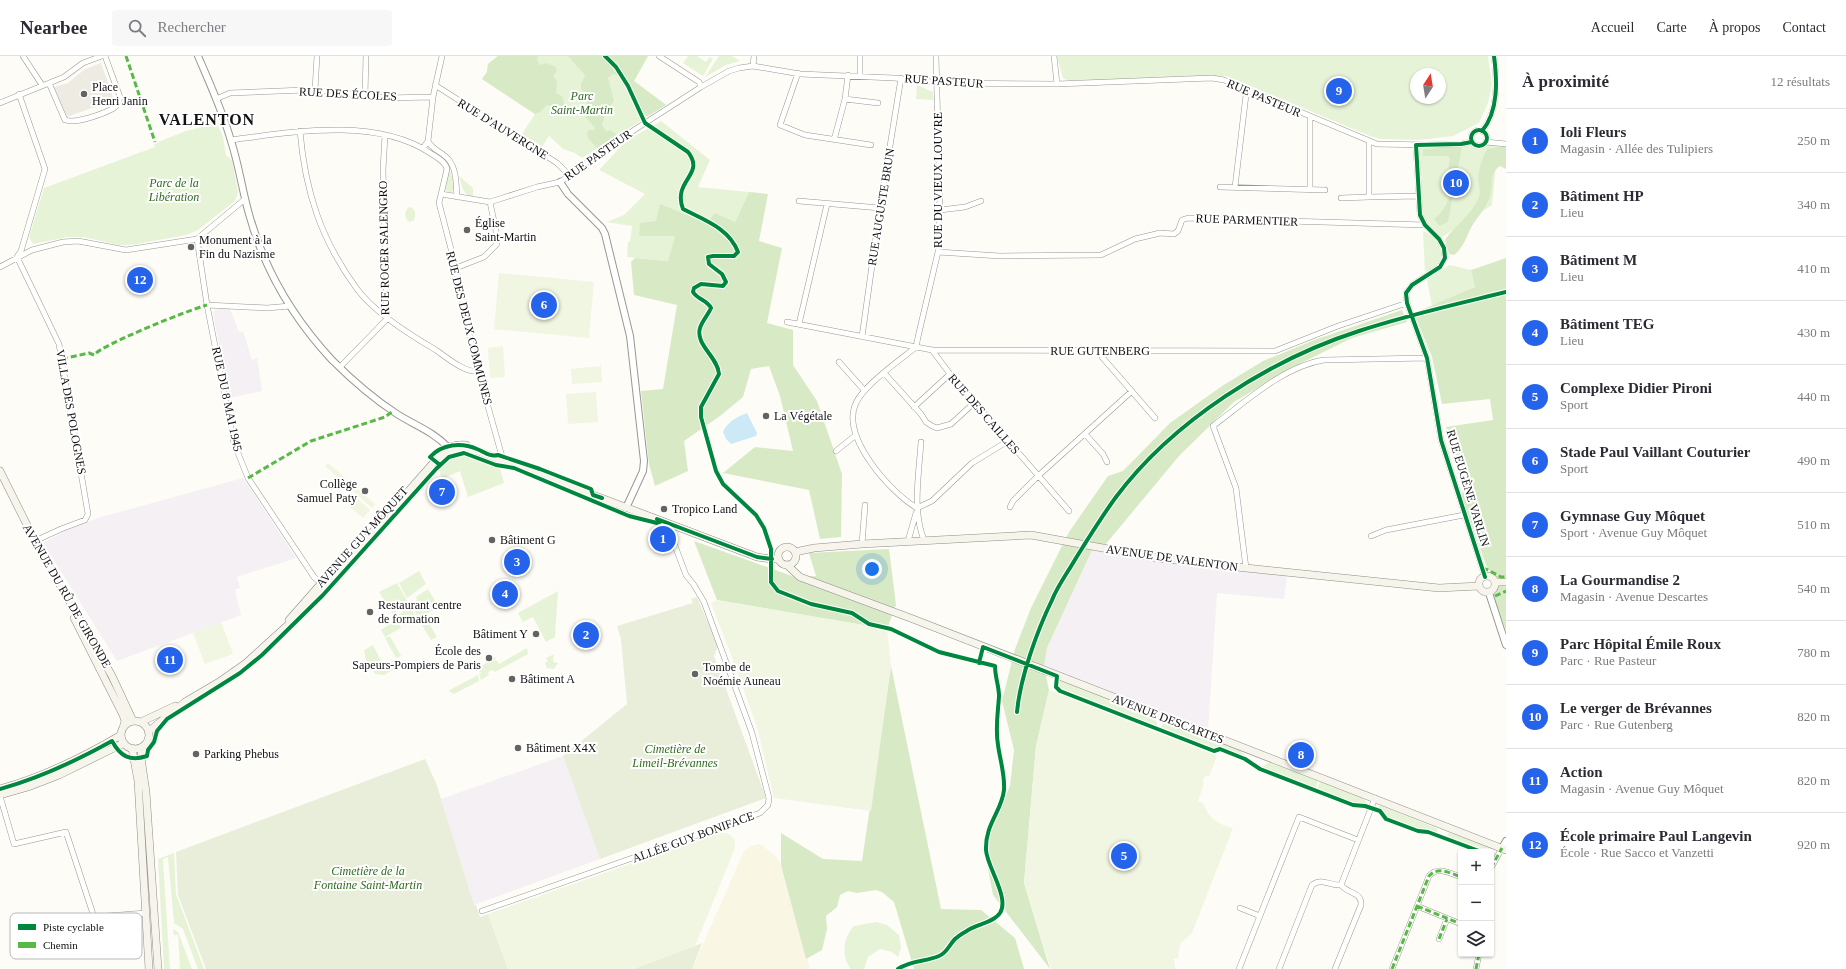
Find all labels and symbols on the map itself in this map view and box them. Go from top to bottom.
north arrow [1410,68,1446,104]
street label: RUE PASTEUR [904,71,984,91]
street label: RUE PASTEUR [1225,76,1303,120]
pin: 9 [1326,76,1352,106]
place label: Place Henri Janin [92,80,148,108]
street label: RUE DES ÉCOLES [299,84,397,104]
marker: Place Henri Janin [79,89,89,99]
park label: Parc Saint-Martin [551,89,613,117]
street label: RUE D'AUVERGNE [455,96,551,162]
district label: VALENTON [159,111,255,128]
street label: RUE DU VIEUX LOUVRE [931,112,945,248]
street label: RUE PASTEUR [562,127,634,183]
street label: RUE AUGUSTE BRUN [865,147,897,267]
pin: 10 [1443,168,1469,198]
park label: Parc de la Libération [148,176,199,204]
street label: RUE ROGER SALENGRO [376,180,392,315]
street label: RUE PARMENTIER [1195,211,1299,229]
place label: Église Saint-Martin [475,216,536,244]
marker: Église Saint-Martin [462,225,472,235]
place label: Monument à la Fin du Nazisme [199,233,275,261]
marker: Monument à la Fin du Nazisme [186,242,196,252]
street label: RUE DES DEUX COMMUNES [443,249,495,407]
pin: 12 [127,265,153,295]
pin: 6 [531,290,557,320]
street label: RUE GUTENBERG [1050,344,1150,358]
street label: RUE DU 8 MAI 1945 [209,345,245,453]
street label: VILLA DES POLOGNES [53,348,89,476]
street label: RUE DES CAILLES [945,371,1023,457]
place label: La Végétale [774,409,832,423]
marker: La Végétale [761,411,771,421]
street label: RUE EUGÈNE VARLIN [1444,428,1493,548]
place label: Collège Samuel Paty [297,477,357,505]
pin: 7 [429,477,455,507]
street label: AVENUE GUY MÔQUET [313,483,411,590]
marker: Collège Samuel Paty [360,486,370,496]
place label: Tropico Land [672,502,737,516]
marker: Tropico Land [659,504,669,514]
street label: AVENUE DU RÛ DE GIRONDE [20,522,114,670]
pin: 1 [650,524,676,554]
place label: Bâtiment G [500,533,556,547]
marker: Bâtiment G [487,535,497,545]
street label: AVENUE DE VALENTON [1105,542,1239,574]
pin: 3 [504,547,530,577]
your location [862,559,882,579]
pin: 4 [492,579,518,609]
place label: Restaurant centre de formation [378,598,462,626]
marker: Restaurant centre de formation [365,607,375,617]
pin: 2 [573,620,599,650]
place label: Bâtiment Y [473,627,528,641]
marker: Bâtiment Y [531,629,541,639]
place label: École des Sapeurs-Pompiers de Paris [352,644,481,672]
pin: 11 [157,645,183,675]
marker: École des Sapeurs-Pompiers de Paris [484,653,494,663]
place label: Tombe de Noémie Auneau [703,660,781,688]
marker: Tombe de Noémie Auneau [690,669,700,679]
place label: Bâtiment A [520,672,575,686]
marker: Bâtiment A [507,674,517,684]
street label: AVENUE DESCARTES [1110,691,1226,747]
pin: 8 [1288,740,1314,770]
place label: Bâtiment X4X [526,741,597,755]
park label: Cimetière de Limeil-Brévannes [631,742,718,770]
marker: Bâtiment X4X [513,743,523,753]
place label: Parking Phebus [204,747,279,761]
marker: Parking Phebus [191,749,201,759]
street label: ALLÉE GUY BONIFACE [630,808,756,866]
pin: 5 [1111,841,1137,871]
park label: Cimetière de la Fontaine Saint-Martin [313,864,422,892]
legend [10,913,142,959]
text: Piste cyclable [43,921,104,933]
text: Chemin [43,939,78,951]

